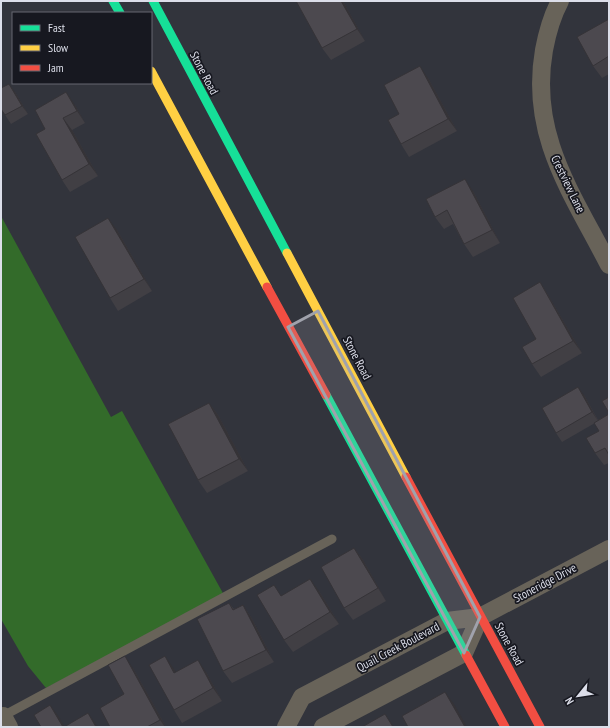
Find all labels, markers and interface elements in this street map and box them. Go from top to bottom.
legend [12,12,152,84]
text: Fast [48,20,66,35]
text: Slow [48,40,69,55]
street label: Stone Road [187,49,222,97]
text: Jam [47,60,64,75]
street label: Crestview Lane [548,153,589,215]
street label: Stone Road [340,334,375,382]
street label: Stoneridge Drive [511,560,579,605]
street label: Quail Creek Boulevard [354,618,442,675]
street label: Stone Road [492,620,527,668]
north arrow [558,676,598,716]
text: N [562,695,577,707]

